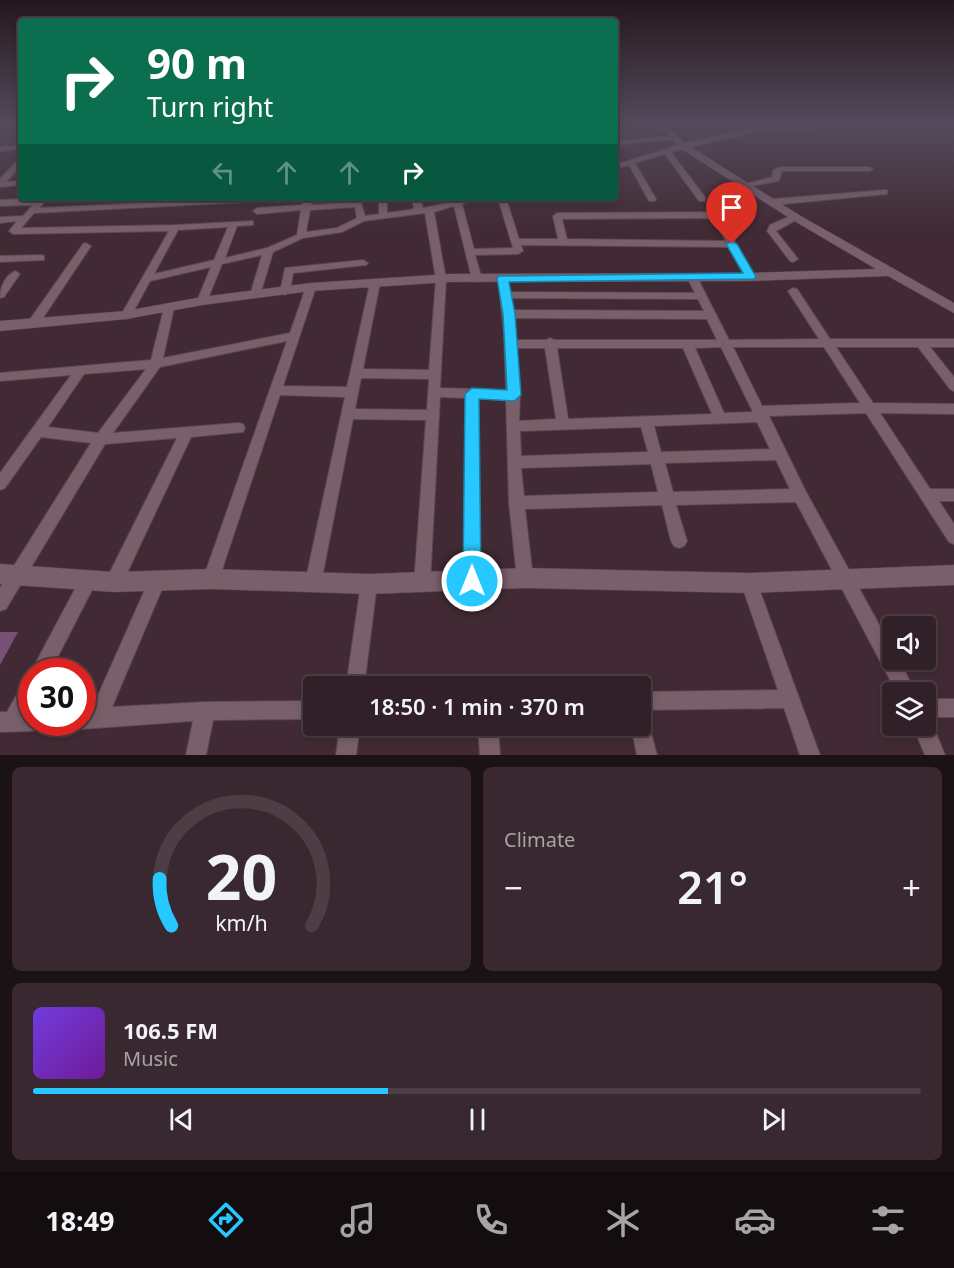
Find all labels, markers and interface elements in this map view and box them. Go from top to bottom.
text: 90 m [147,34,247,91]
icon: right [48,42,126,120]
text: Turn right [147,88,273,125]
icon: left [207,156,240,189]
icon: ahead [270,156,303,189]
icon: ahead [333,156,366,189]
icon: right [396,156,429,189]
pin [706,182,757,244]
icon: arrive [715,191,748,224]
position arrow [440,549,504,613]
map controls [882,616,936,736]
button: sound [882,616,936,670]
speed limit sign: 30 [18,658,96,736]
button: layers [882,682,936,736]
text: 18:50 · 1 min · 370 m [369,691,585,721]
text: Climate [504,826,575,853]
text: 20 [206,833,277,918]
text: 21° [677,856,748,917]
text: − [504,865,523,910]
text: + [902,865,921,910]
text: km/h [215,908,268,937]
text: 106.5 FM [123,1015,218,1045]
text: Music [123,1045,178,1072]
icon: previous [165,1103,198,1136]
icon: pause [461,1103,494,1136]
icon: next [757,1103,790,1136]
icon: directions [205,1199,247,1241]
icon: music [337,1199,379,1241]
icon: phone [470,1199,512,1241]
icon: climate [602,1199,644,1241]
icon: car [734,1199,776,1241]
icon: filters [867,1199,909,1241]
text: 18:49 [45,1202,115,1239]

